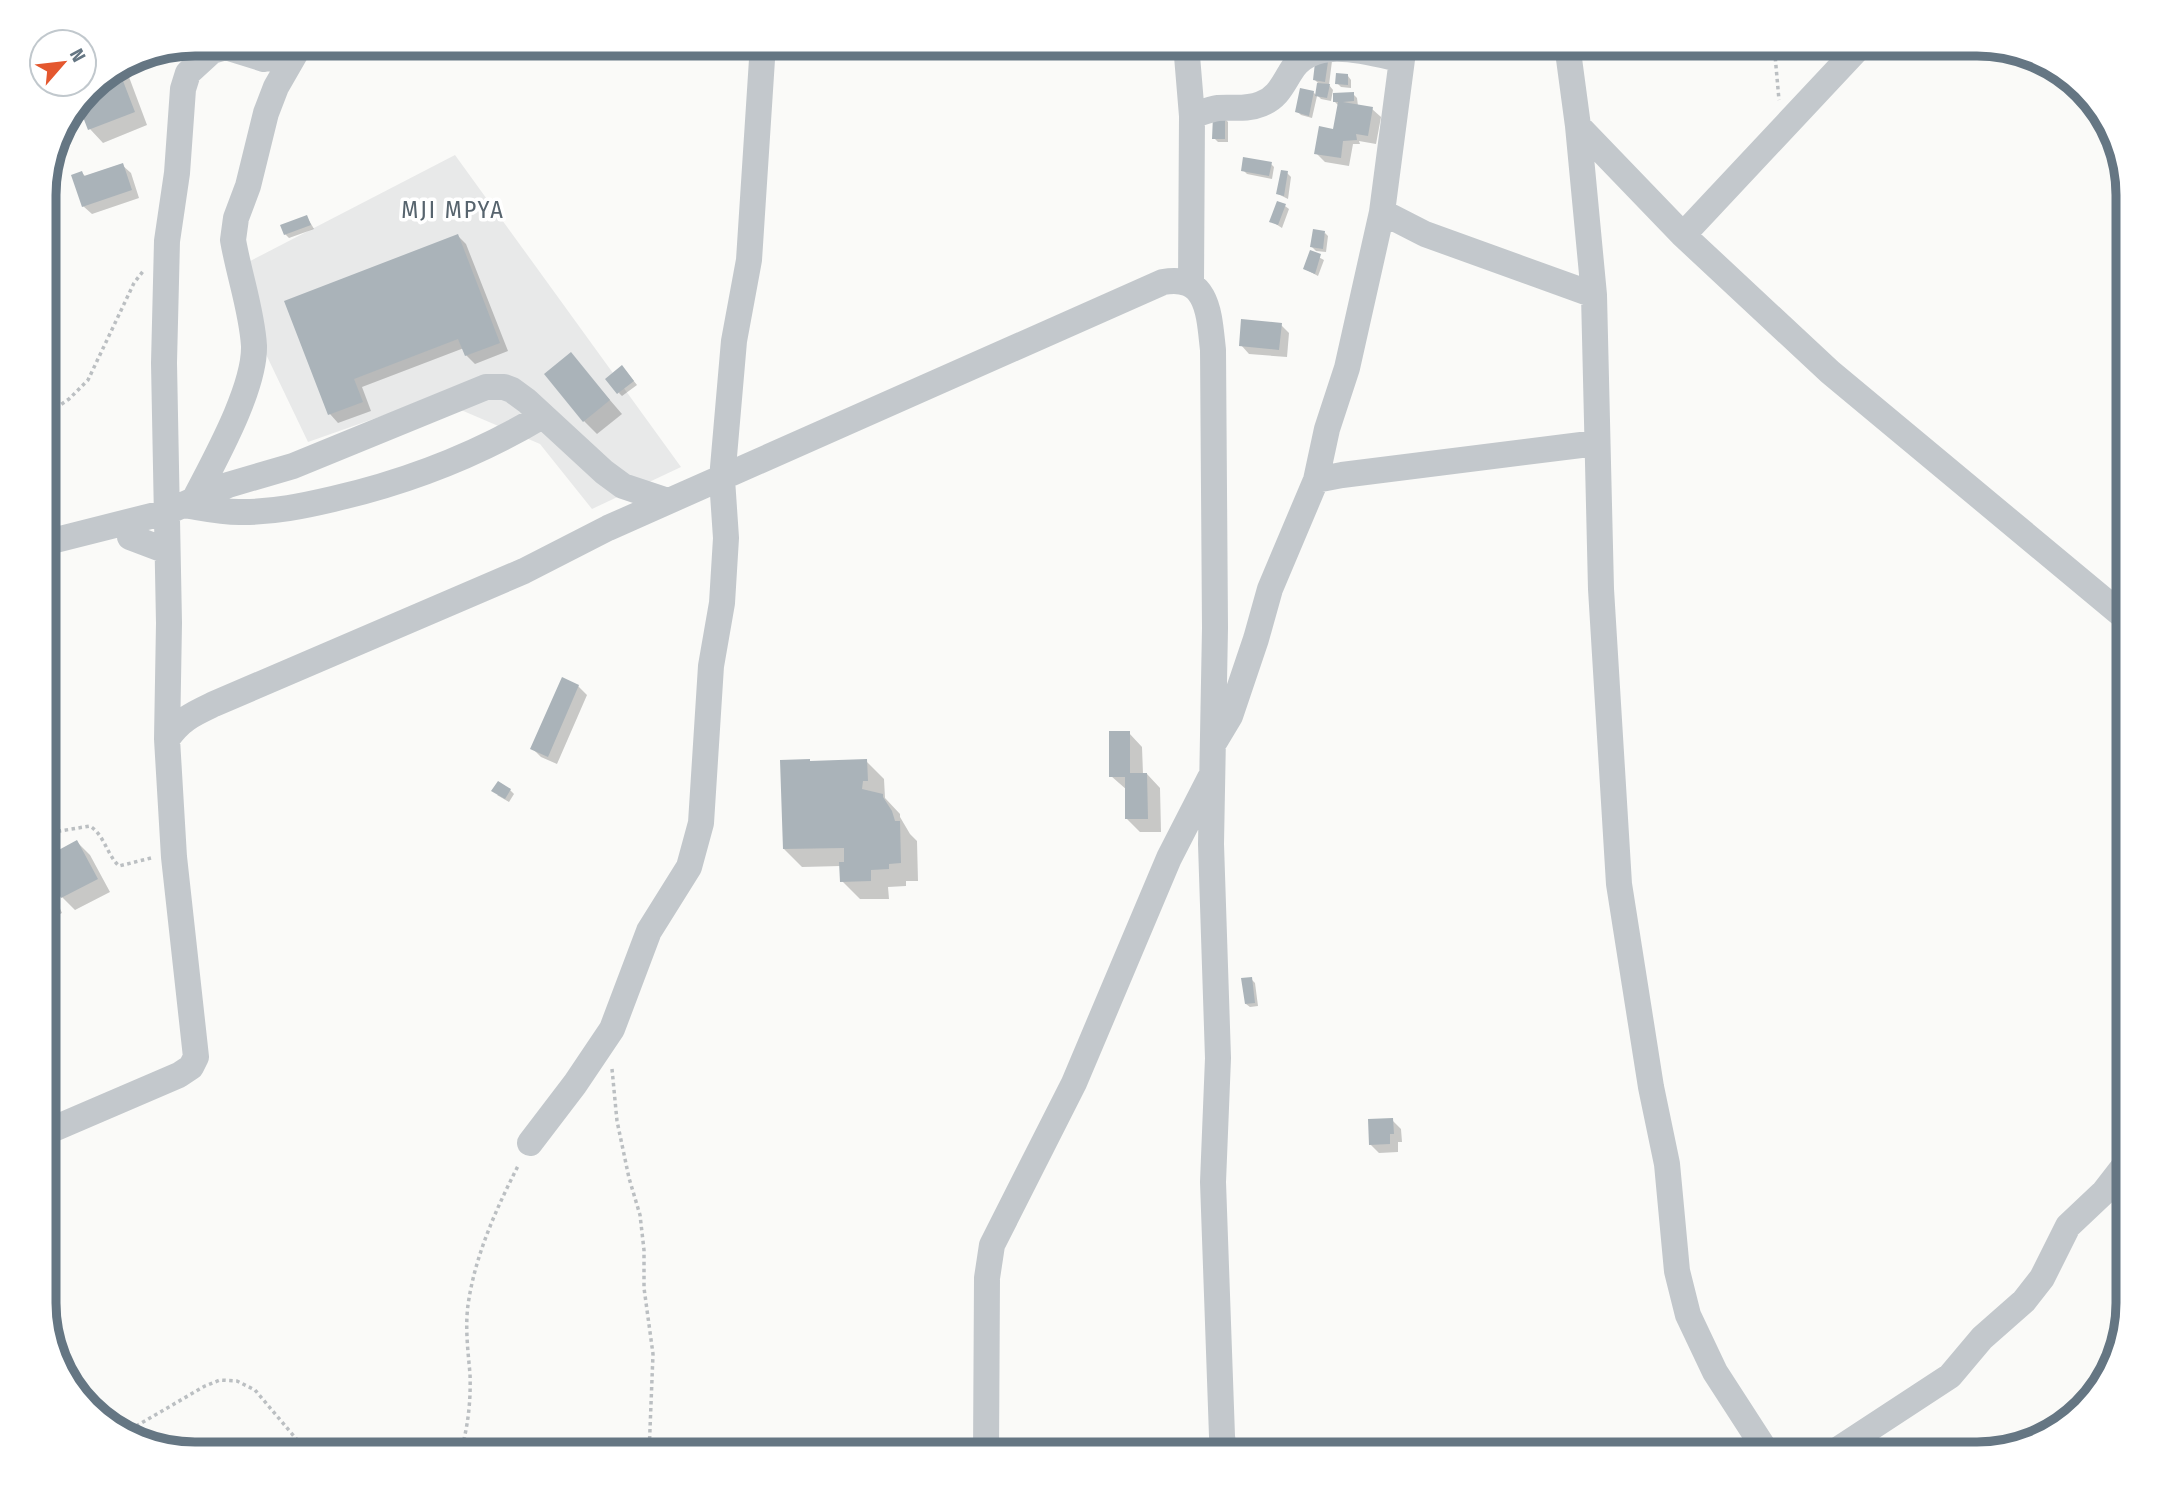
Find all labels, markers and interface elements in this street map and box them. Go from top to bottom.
north arrow [28,28,98,98]
text: N [65,45,90,66]
district label: MJI MPYA [401,196,505,224]

